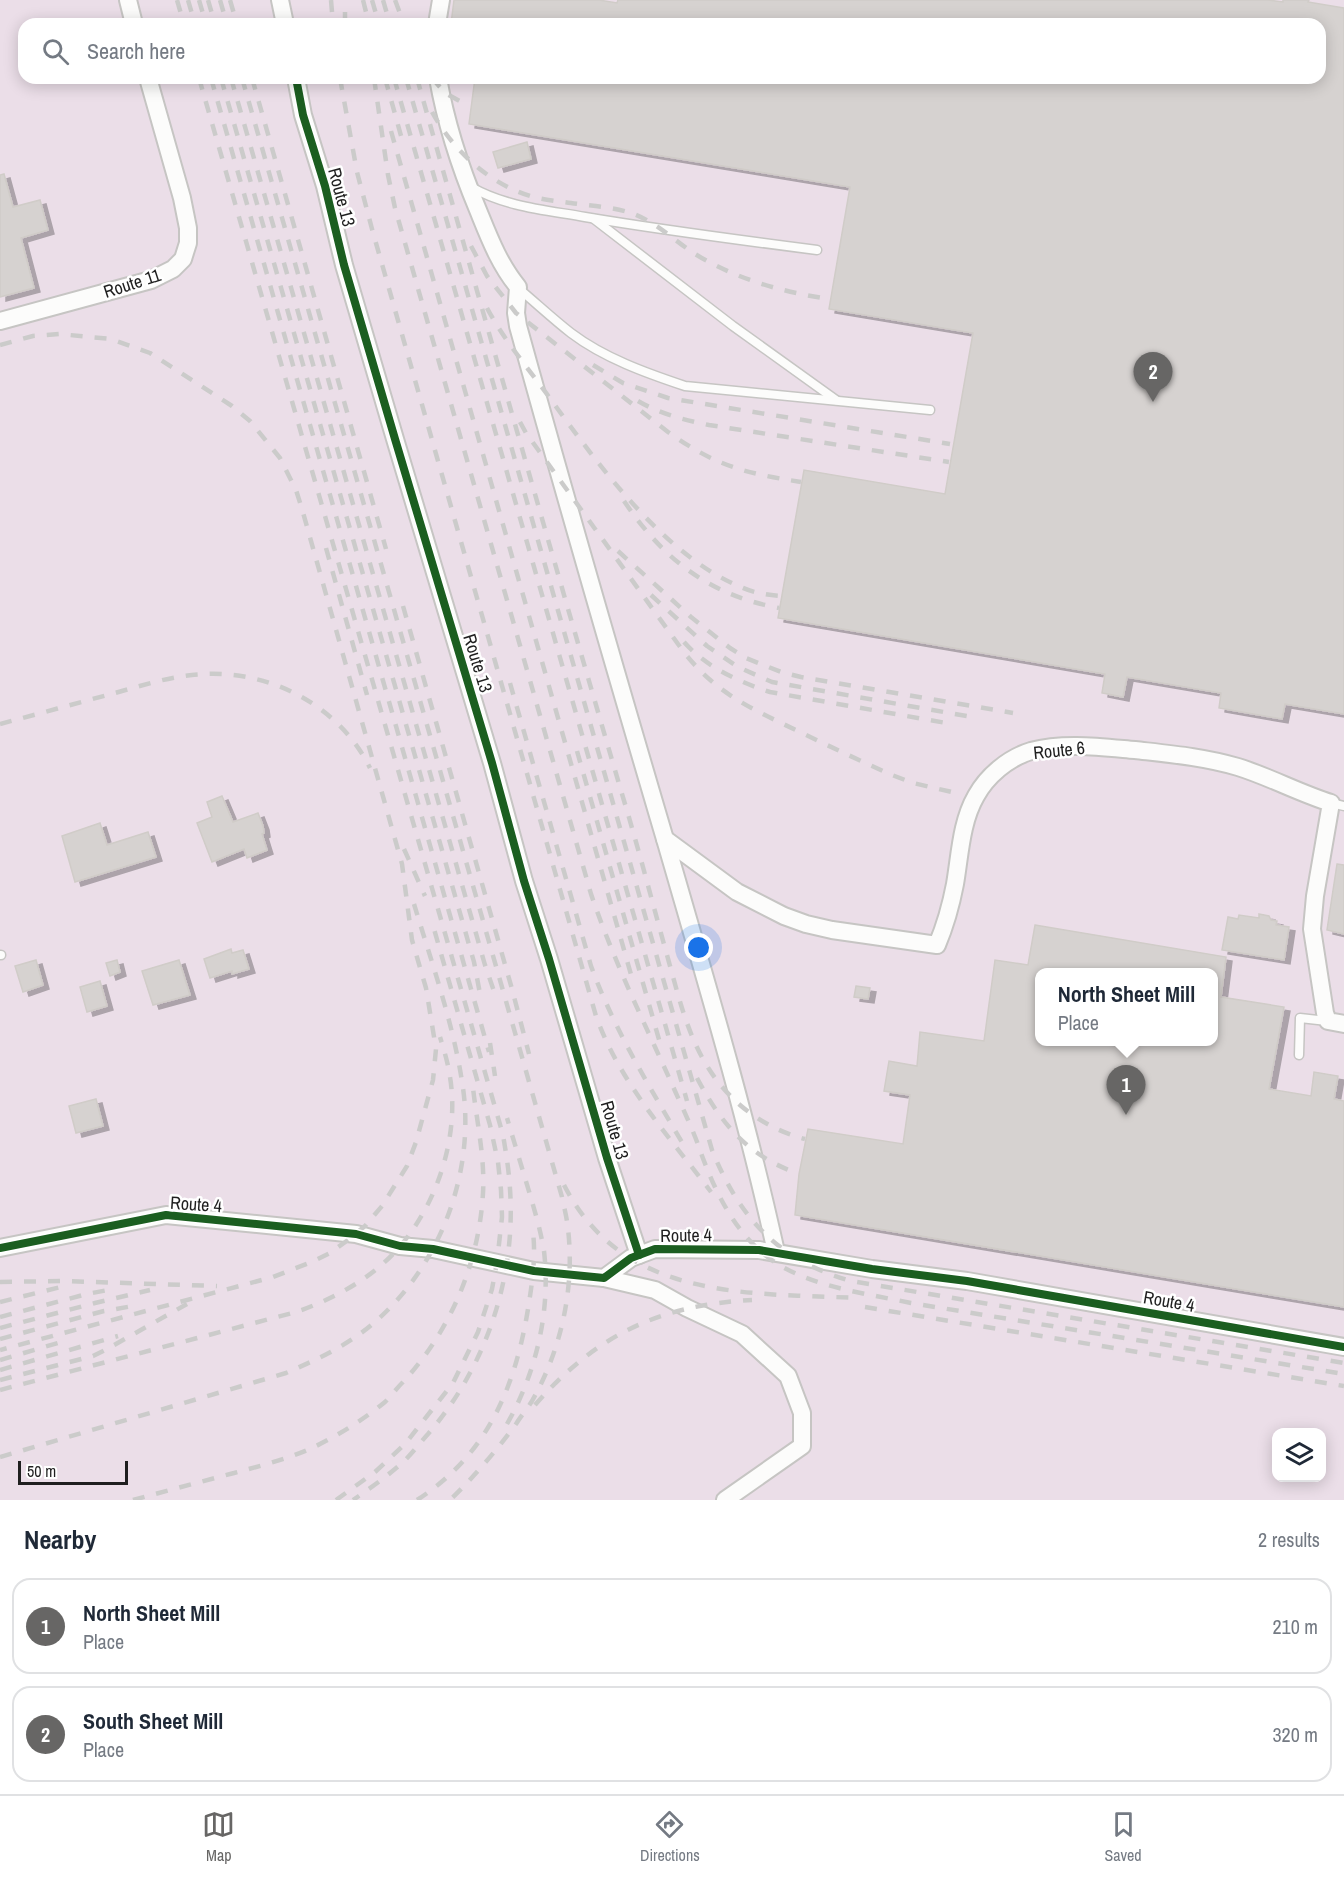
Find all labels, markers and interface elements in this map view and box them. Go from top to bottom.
search box [18,18,1326,84]
icon: search [39,35,72,68]
text: Search here [87,36,185,66]
street label: Route 13 [322,165,362,229]
street label: Route 11 [100,262,165,304]
pin: 2 [1134,352,1172,402]
street label: Route 13 [457,631,499,695]
street label: Route 6 [1032,735,1086,765]
your location [684,933,713,962]
popup [1035,968,1218,1046]
text: North Sheet Mill [1058,979,1195,1009]
text: Place [1058,1009,1099,1036]
pin: 1 [1106,1066,1146,1115]
street label: Route 13 [595,1098,635,1162]
street label: Route 4 [169,1190,223,1218]
street label: Route 4 [660,1222,712,1248]
street label: Route 4 [1141,1284,1197,1318]
map controls [1272,1428,1326,1482]
button: layers [1272,1428,1326,1482]
scale bar [18,1458,128,1486]
text: 50 m [27,1460,56,1482]
text: Nearby [24,1522,96,1557]
text: 2 results [1258,1526,1320,1553]
text: North Sheet Mill [83,1598,220,1628]
text: 1 [41,1613,50,1640]
text: 210 m [1272,1613,1318,1640]
text: Place [83,1628,124,1655]
text: South Sheet Mill [83,1706,223,1736]
text: 2 [41,1721,50,1748]
text: 320 m [1272,1721,1318,1748]
text: Place [83,1736,124,1763]
tab: Map [202,1808,235,1866]
tab: Directions [640,1808,700,1866]
tab: Saved [1104,1808,1142,1866]

